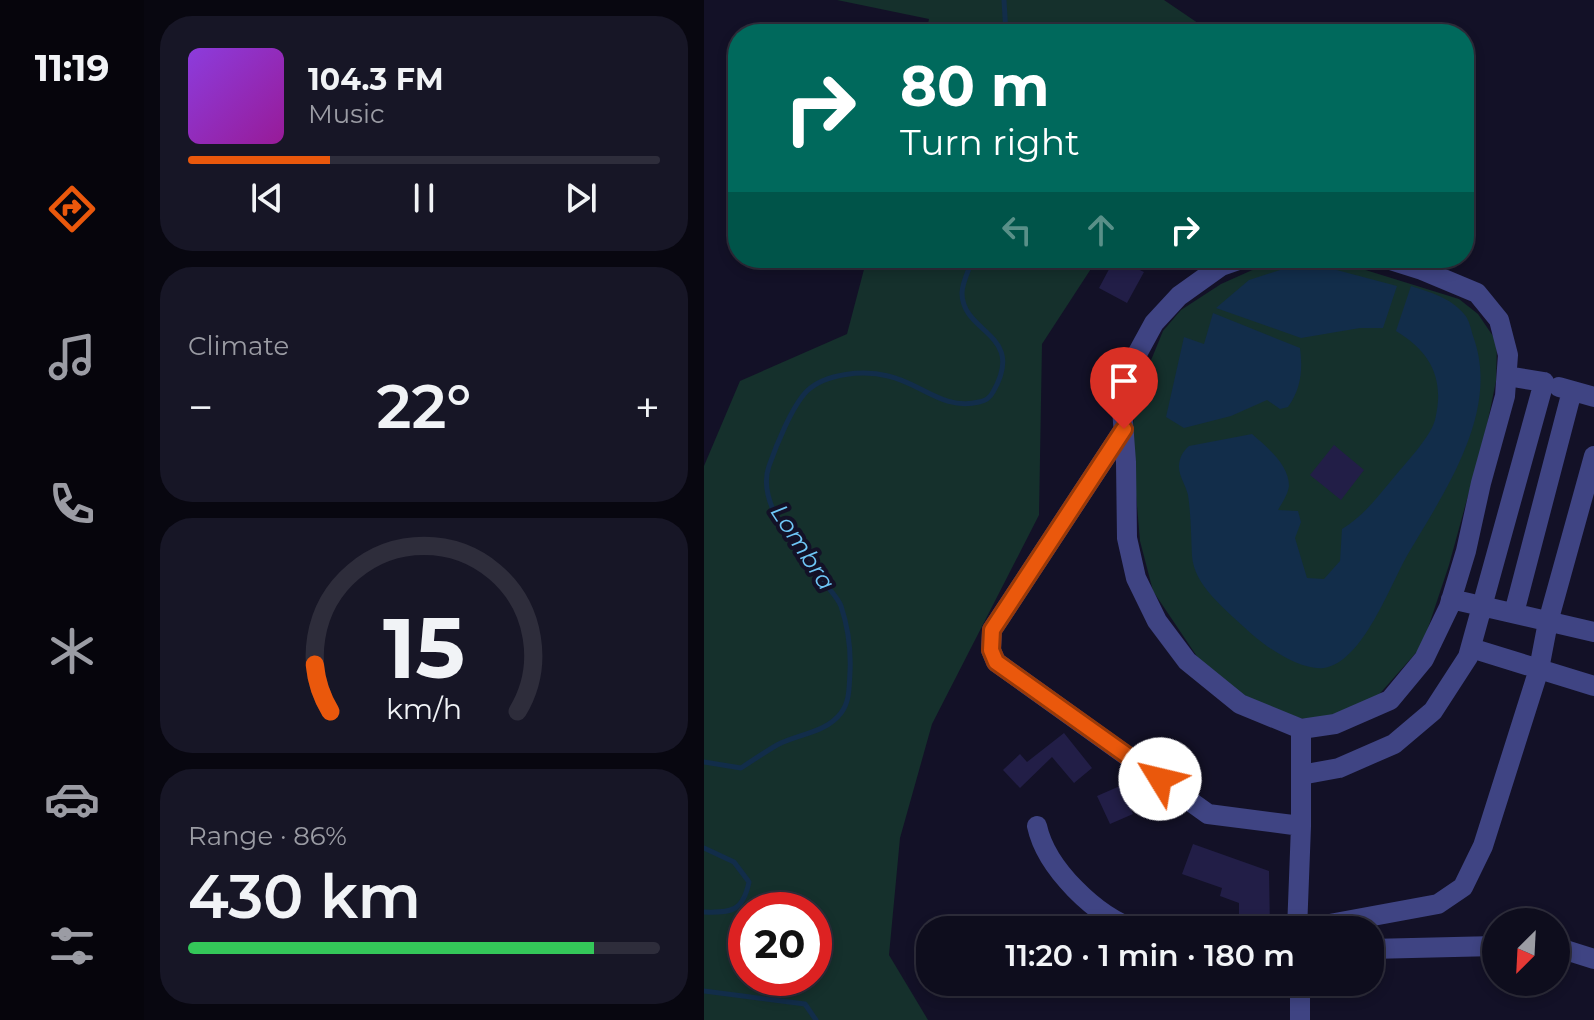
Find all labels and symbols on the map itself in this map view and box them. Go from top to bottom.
pin [1090,347,1158,429]
water label: Lombra [765,499,841,595]
position arrow [1118,737,1202,821]
speed limit sign: 20 [728,892,832,996]
north arrow [1482,908,1570,996]

